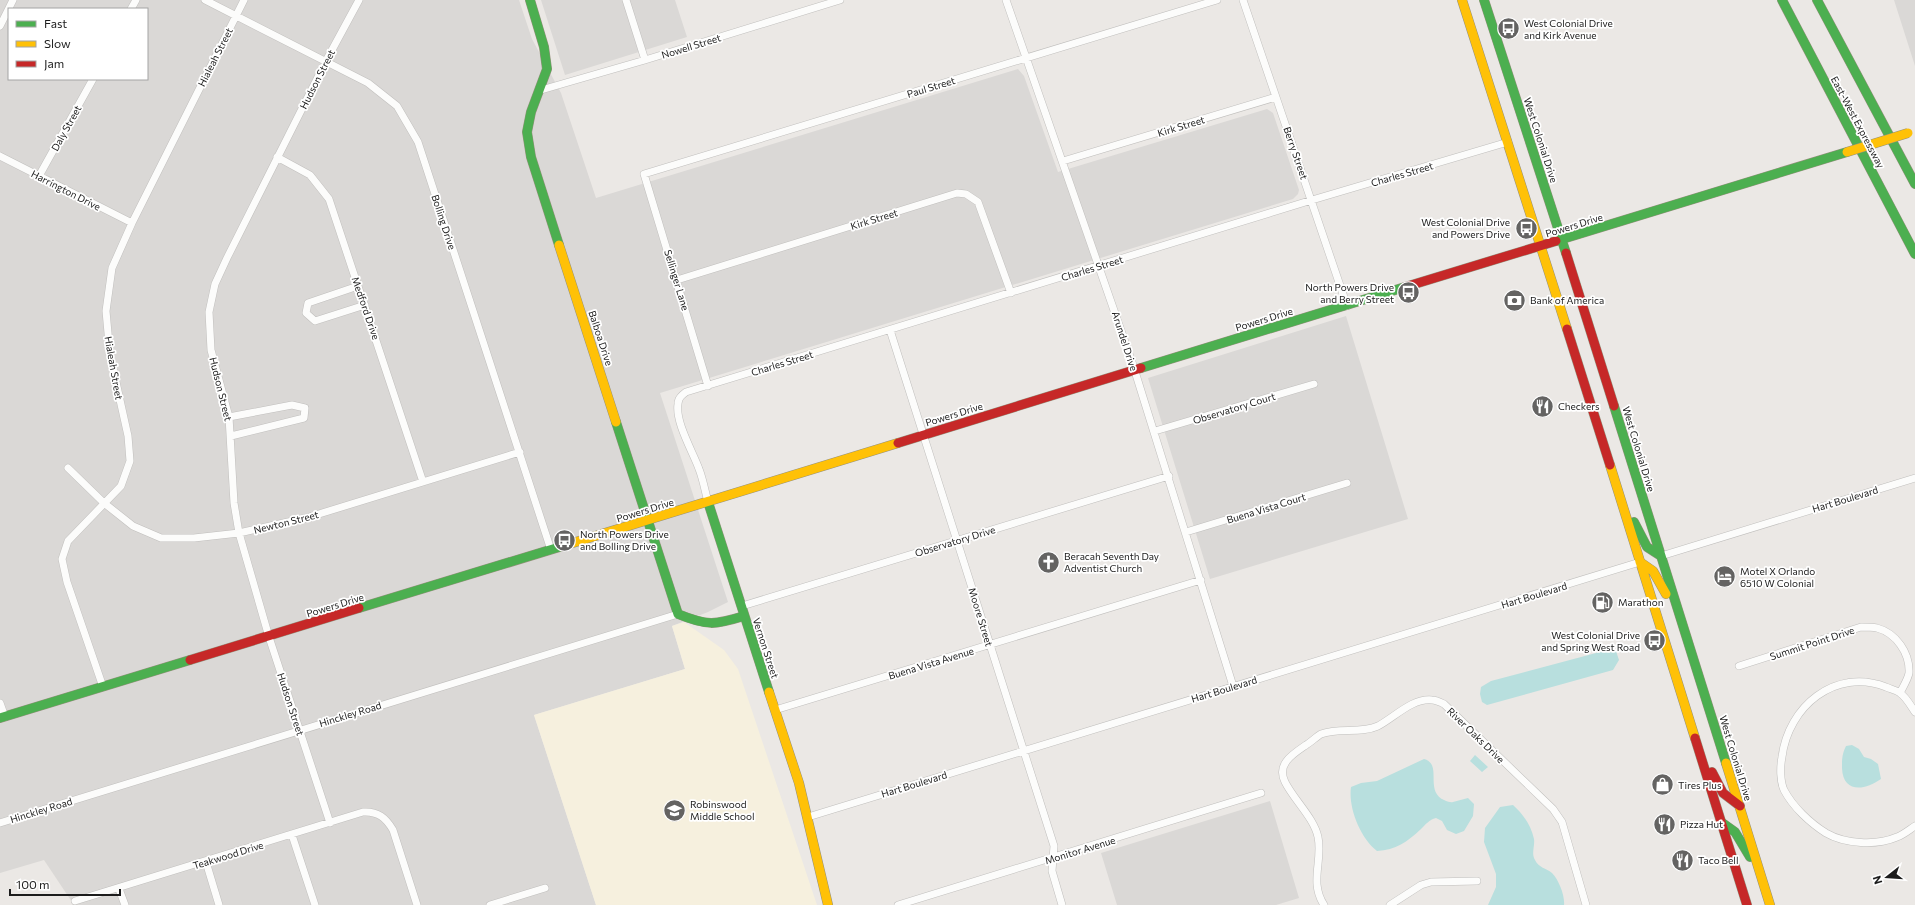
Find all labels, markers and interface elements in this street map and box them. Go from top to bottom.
legend [8,8,148,80]
text: Fast [44,16,67,30]
bus stop icon: West Colonial Drive and Kirk Avenue [1495,16,1521,42]
place label: West Colonial Drive and Kirk Avenue [1524,17,1613,41]
street label: Hialeah Street [195,26,235,88]
street label: Nowell Street [660,31,722,61]
text: Slow [44,36,71,50]
street label: Hudson Street [297,47,337,111]
text: Jam [44,56,64,71]
street label: Paul Street [905,74,957,100]
street label: East-West Expressway [1829,74,1887,170]
street label: West Colonial Drive [1522,96,1560,184]
street label: Daly Street [49,103,83,153]
street label: Kirk Street [1156,113,1206,139]
street label: Berry Street [1281,125,1311,181]
street label: Charles Street [1369,159,1435,189]
street label: Harrington Drive [29,167,103,213]
street label: Bolling Drive [429,193,459,251]
street label: Kirk Street [849,206,899,232]
street label: Powers Drive [1544,211,1604,239]
bus stop icon: West Colonial Drive and Powers Drive [1513,215,1539,241]
place label: West Colonial Drive and Powers Drive [1421,216,1510,240]
street label: Sellinger Lane [662,248,692,312]
street label: Charles Street [1059,253,1125,283]
street label: Medford Drive [350,275,382,341]
bus stop icon: North Powers Drive and Berry Street [1396,280,1422,306]
place label: North Powers Drive and Berry Street [1305,281,1394,305]
bank icon: Bank of America [1501,287,1527,313]
place label: Bank of America [1530,294,1604,306]
street label: Powers Drive [1234,305,1294,333]
street label: Balboa Drive [586,309,616,367]
street label: Arundel Drive [1110,310,1140,372]
street label: Hialeah Street [103,335,125,401]
street label: Charles Street [749,348,815,378]
street label: Hudson Street [207,356,235,422]
street label: Observatory Court [1191,390,1277,426]
restaurant icon: Checkers [1529,393,1555,419]
street label: Powers Drive [924,400,984,428]
place label: Checkers [1558,400,1600,412]
street label: West Colonial Drive [1620,405,1658,493]
street label: Hart Boulevard [1811,483,1880,515]
street label: Buena Vista Court [1225,490,1307,526]
street label: Powers Drive [615,496,675,524]
street label: Newton Street [252,508,320,536]
street label: Observatory Drive [913,523,997,559]
bus stop icon: North Powers Drive and Bolling Drive [551,527,577,553]
place label: North Powers Drive and Bolling Drive [580,528,669,552]
church icon: Beracah Seventh Day Adventist Church [1036,549,1062,575]
place label: Beracah Seventh Day Adventist Church [1064,550,1159,574]
hotel icon: Motel X Orlando 6510 W Colonial [1711,564,1737,590]
place label: Motel X Orlando 6510 W Colonial [1740,565,1815,589]
street label: Hart Boulevard [1500,579,1569,611]
street label: Moore Street [966,586,996,648]
fuel station icon: Marathon [1590,589,1616,615]
street label: Powers Drive [305,591,365,619]
place label: Marathon [1618,596,1663,608]
street label: Vernon Street [751,616,781,680]
street label: Summit Point Drive [1768,624,1856,662]
bus stop icon: West Colonial Drive and Spring West Road [1642,628,1668,654]
place label: West Colonial Drive and Spring West Road [1541,629,1640,653]
street label: Buena Vista Avenue [887,644,975,682]
street label: Hudson Street [275,671,307,737]
street label: Hart Boulevard [1190,673,1259,705]
street label: Hinckley Road [318,699,383,729]
street label: River Oaks Drive [1445,705,1507,765]
street label: West Colonial Drive [1717,714,1755,802]
street label: Hart Boulevard [880,768,949,800]
shop icon: Tires Plus [1649,772,1675,798]
place label: Tires Plus [1678,779,1722,791]
street label: Hinckley Road [9,795,74,825]
school or university icon: Robinswood Middle School [662,797,688,823]
place label: Robinswood Middle School [690,798,754,822]
restaurant icon: Pizza Hut [1652,811,1678,837]
place label: Pizza Hut [1680,818,1723,830]
street label: Monitor Avenue [1043,834,1117,866]
street label: Teakwood Drive [191,839,265,871]
restaurant icon: Taco Bell [1669,847,1695,873]
place label: Taco Bell [1698,854,1738,866]
north arrow [1867,857,1907,897]
scale bar [10,871,120,897]
text: N [1870,874,1884,886]
text: 100 m [16,877,50,891]

